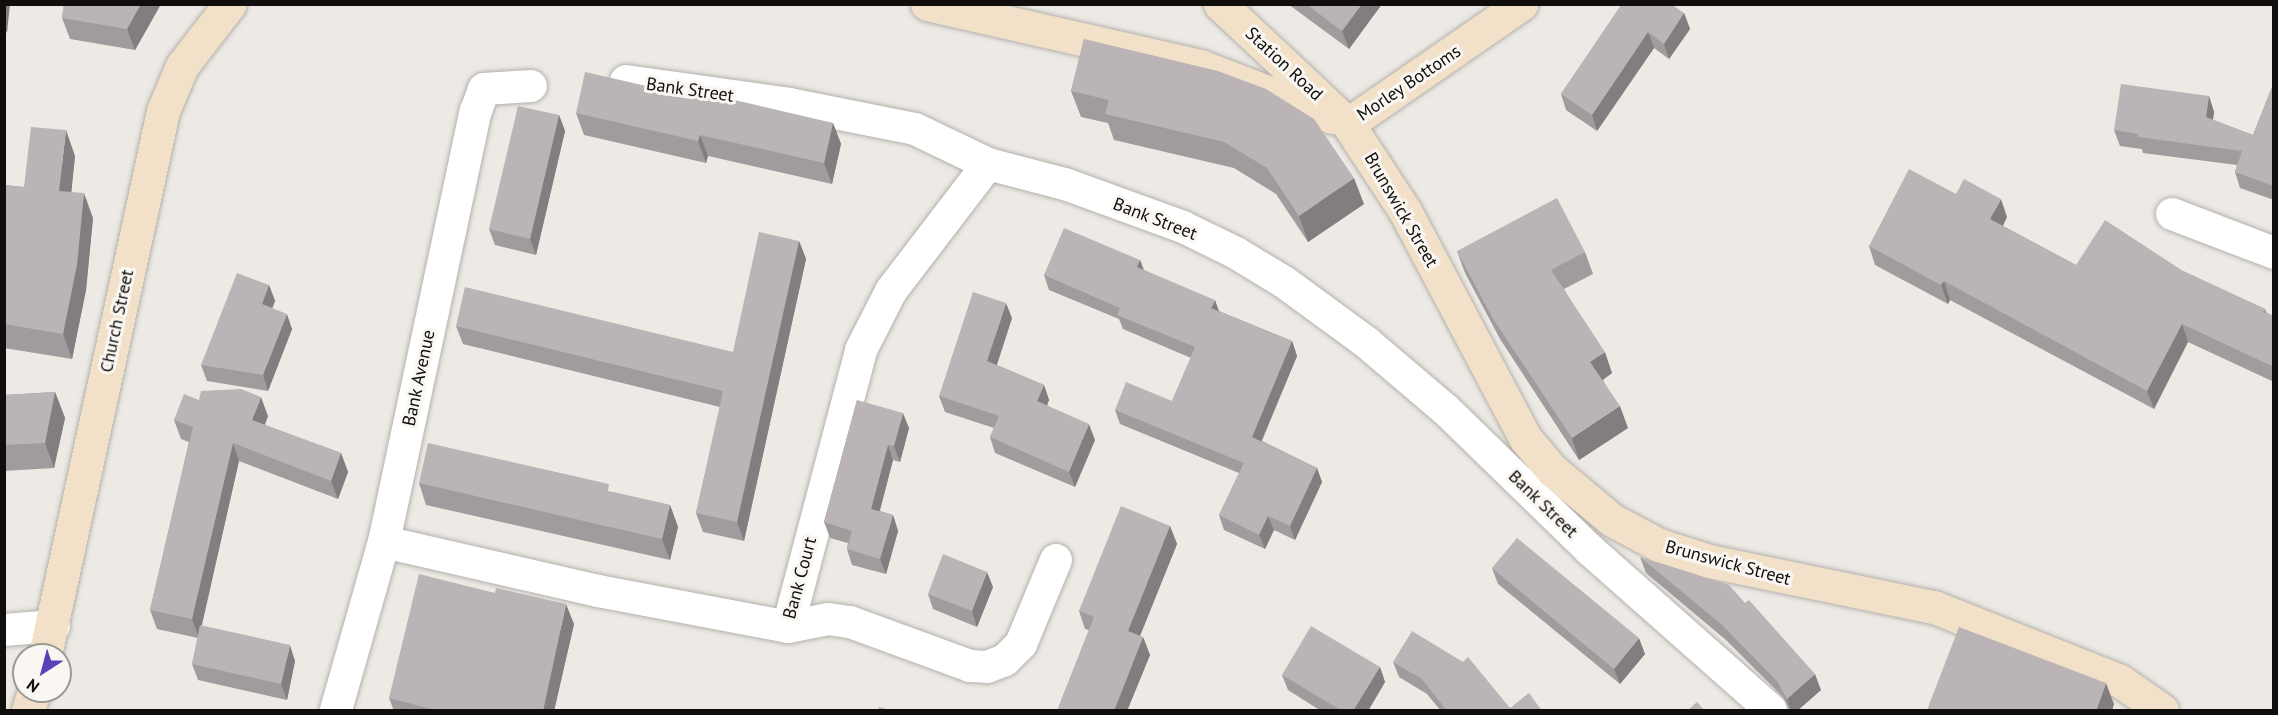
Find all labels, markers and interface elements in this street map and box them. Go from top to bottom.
street label: Station Road [1241,23,1327,105]
street label: Morley Bottoms [1353,40,1465,126]
street label: Bank Street [645,73,735,107]
street label: Brunswick Street [1359,149,1443,271]
street label: Bank Street [1110,193,1200,245]
street label: Church Street [96,268,138,374]
street label: Bank Avenue [398,327,440,429]
street label: Bank Street [1504,465,1582,543]
street label: Bank Court [779,534,821,622]
street label: Brunswick Street [1663,536,1793,590]
north arrow [12,643,72,703]
text: N [22,675,43,697]

